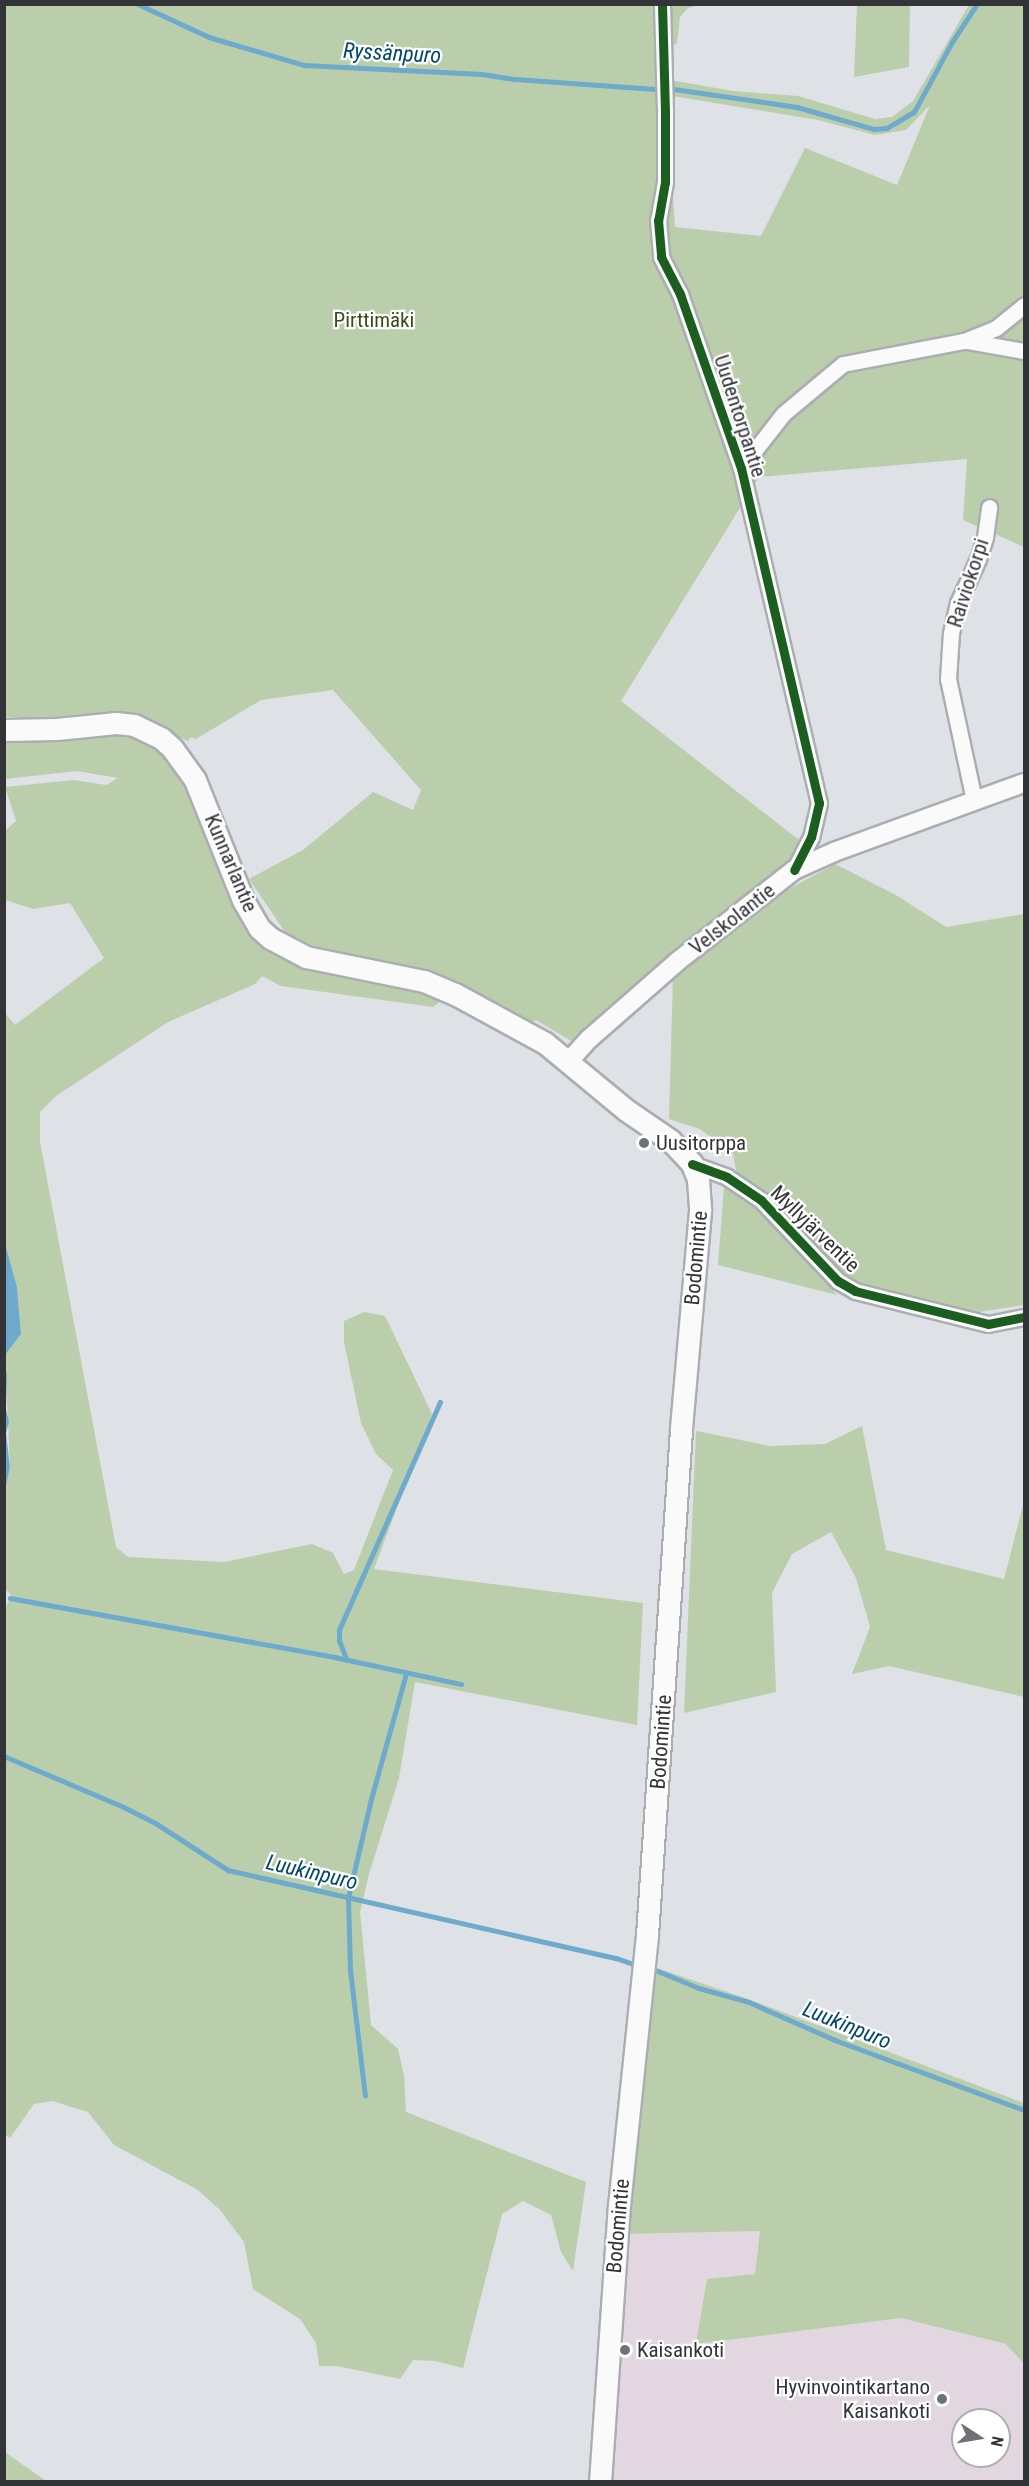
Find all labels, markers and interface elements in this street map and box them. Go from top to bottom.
water label: Ryssänpuro [342,37,442,69]
park label: Pirttimäki [334,307,414,333]
street label: Uudentorpantie [708,352,772,480]
street label: Raiviokorpi [942,535,994,631]
street label: Kunnarlantie [199,810,263,916]
street label: Velskolantie [684,878,780,960]
place label: Uusitorppa [656,1130,746,1156]
marker: Uusitorppa [637,1136,651,1150]
street label: Myllyjärventie [765,1180,865,1278]
street label: Bodomintie [679,1210,713,1306]
street label: Bodomintie [645,1694,677,1790]
water label: Luukinpuro [264,1849,360,1895]
water label: Luukinpuro [799,1995,895,2055]
street label: Bodomintie [601,2178,635,2274]
place label: Kaisankoti [637,2337,724,2363]
marker: Kaisankoti [618,2343,632,2357]
place label: Hyvinvointikartano Kaisankoti [775,2374,930,2424]
marker: Hyvinvointikartano Kaisankoti [935,2392,949,2406]
north arrow [951,2408,1011,2468]
text: N [987,2435,1007,2448]

